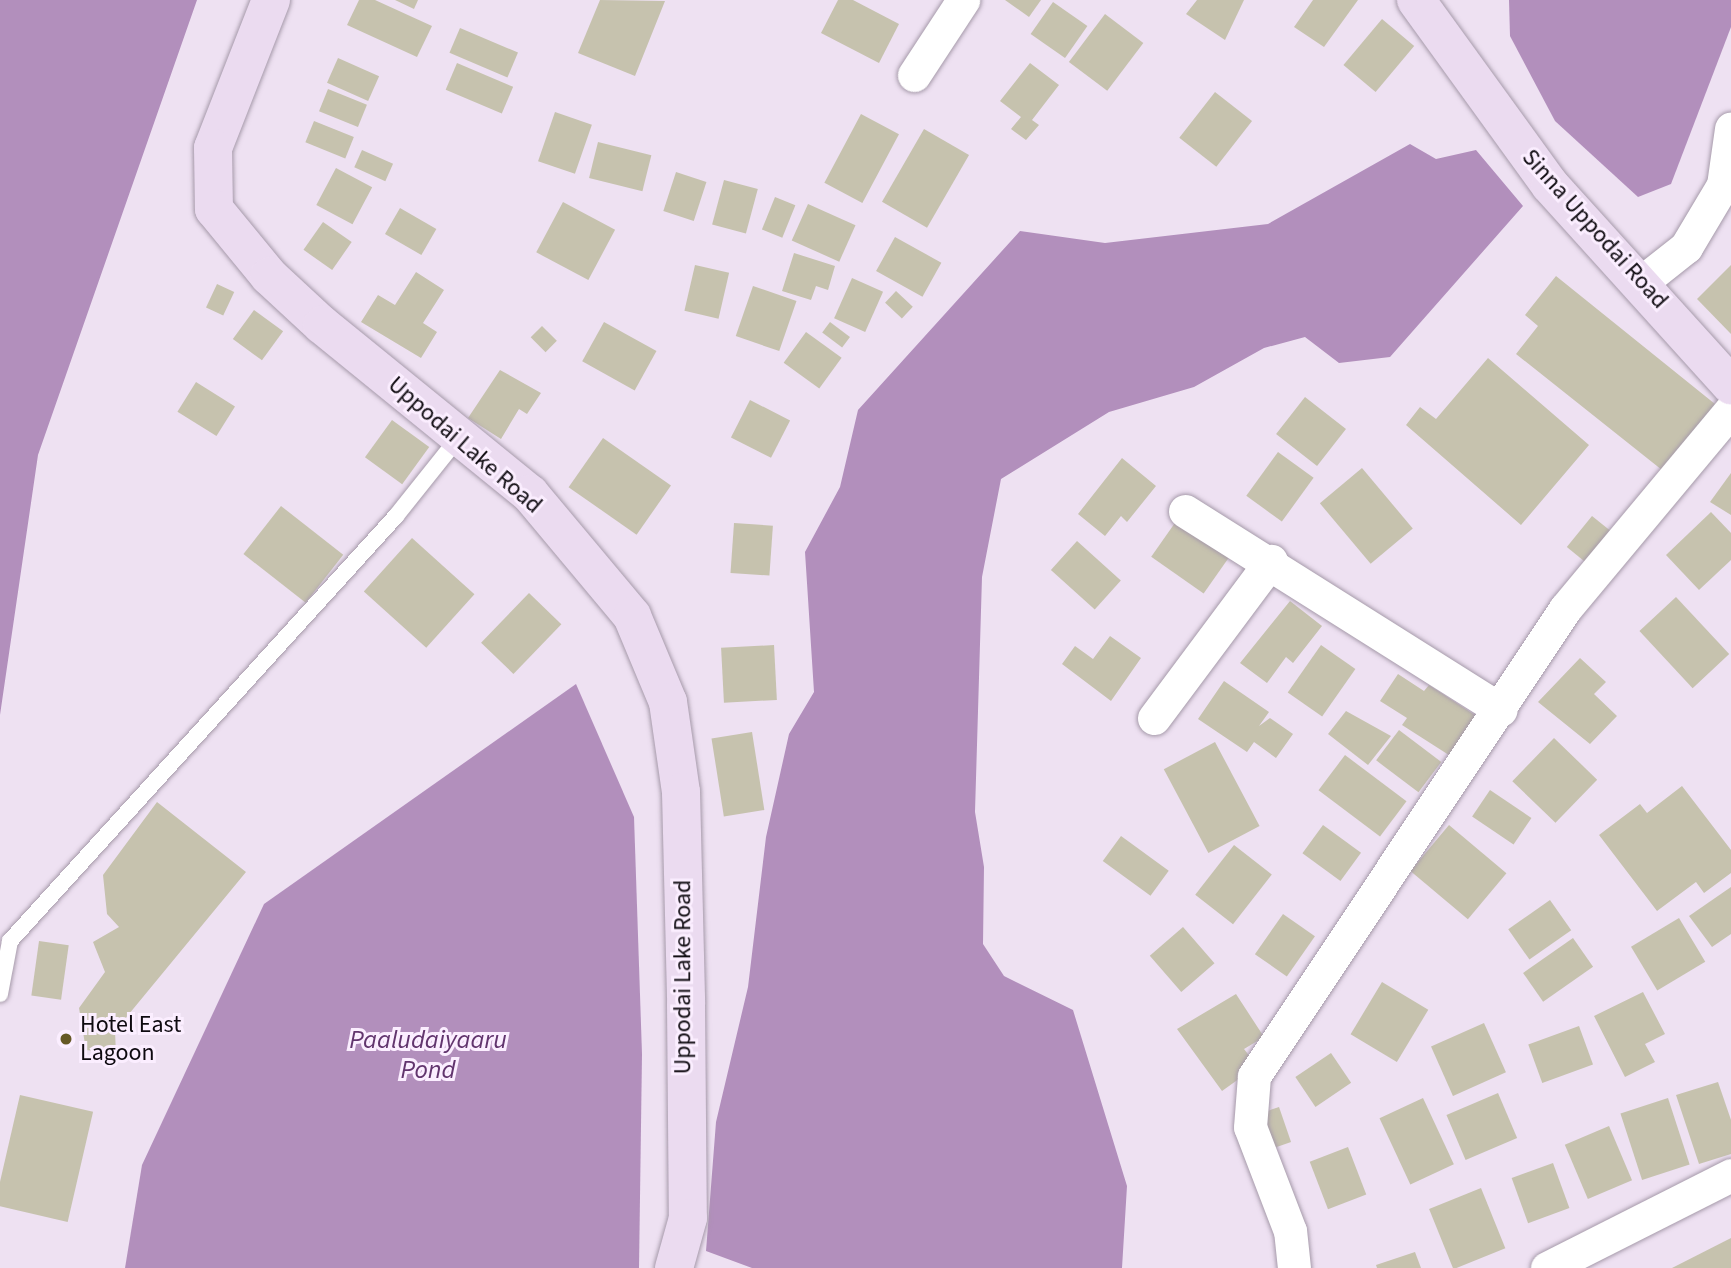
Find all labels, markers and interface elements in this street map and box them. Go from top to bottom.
street label: Sinna Uppodai Road [1516,143,1674,315]
street label: Uppodai Lake Road [382,370,548,520]
street label: Uppodai Lake Road [669,880,697,1074]
place label: Hotel East Lagoon [80,1011,181,1067]
water label: Paaludaiyaaru Pond [349,1024,507,1086]
marker: Hotel East Lagoon [58,1031,74,1047]

